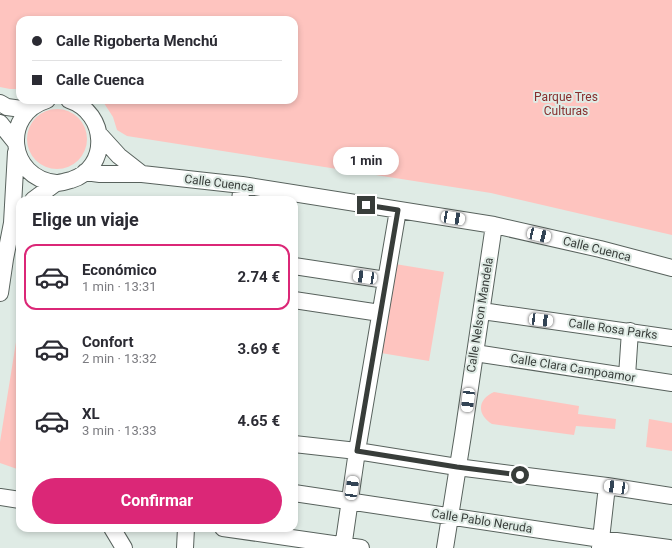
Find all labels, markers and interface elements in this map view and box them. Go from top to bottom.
text: Calle Rigoberta Menchú [56,32,218,50]
text: Calle Cuenca [56,71,144,89]
park label: Parque Tres Culturas [534,90,598,118]
callout: 1 min [333,147,399,175]
text: 1 min [350,153,382,168]
street label: Calle Cuenca [184,172,254,194]
route end [357,196,375,214]
text: Elige un viaje [32,209,139,230]
car [440,210,466,226]
car [526,226,552,244]
street label: Calle Cuenca [561,234,633,264]
street label: Calle Nelson Mandela [464,257,496,373]
icon: car [34,259,70,295]
text: Económico [82,261,157,279]
text: 2.74 € [237,268,280,286]
car [352,269,378,285]
text: 1 min · 13:31 [82,279,157,294]
car [528,313,554,327]
street label: Calle Rosa Parks [568,316,658,342]
icon: car [34,331,70,367]
text: Confort [82,333,133,351]
text: 3.69 € [237,340,280,358]
text: 2 min · 13:32 [82,351,157,366]
street label: Calle Clara Campoamor [509,351,637,385]
car [461,387,475,413]
icon: car [34,403,70,439]
text: XL [82,405,100,423]
text: 4.65 € [237,412,280,430]
text: 3 min · 13:33 [82,423,157,438]
route start [511,466,529,484]
car [344,475,360,501]
button: Confirmar [32,478,282,524]
car [603,479,629,495]
street label: Calle Pablo Neruda [431,506,533,536]

